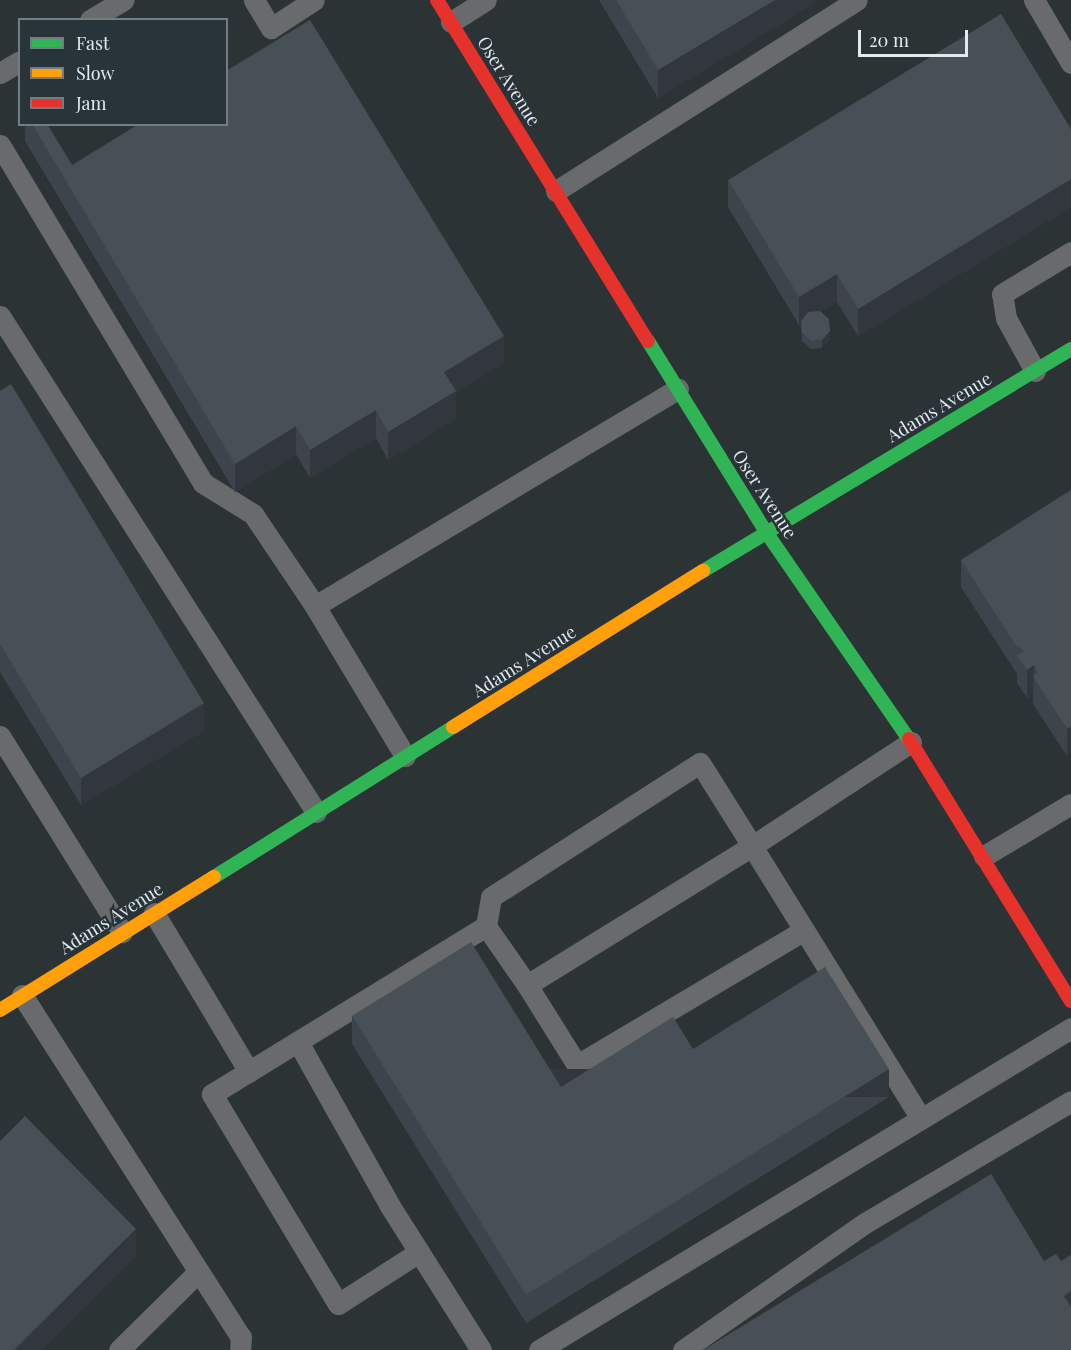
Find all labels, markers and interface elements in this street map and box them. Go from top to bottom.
legend [18,18,228,126]
scale bar [861,18,970,56]
text: 20 m [869,28,909,52]
text: Fast [76,31,109,55]
street label: Oser Avenue [473,32,545,130]
text: Slow [76,61,114,85]
text: Jam [76,91,106,115]
street label: Adams Avenue [883,367,995,447]
street label: Oser Avenue [728,445,802,543]
street label: Adams Avenue [468,620,580,702]
street label: Adams Avenue [55,877,167,959]

